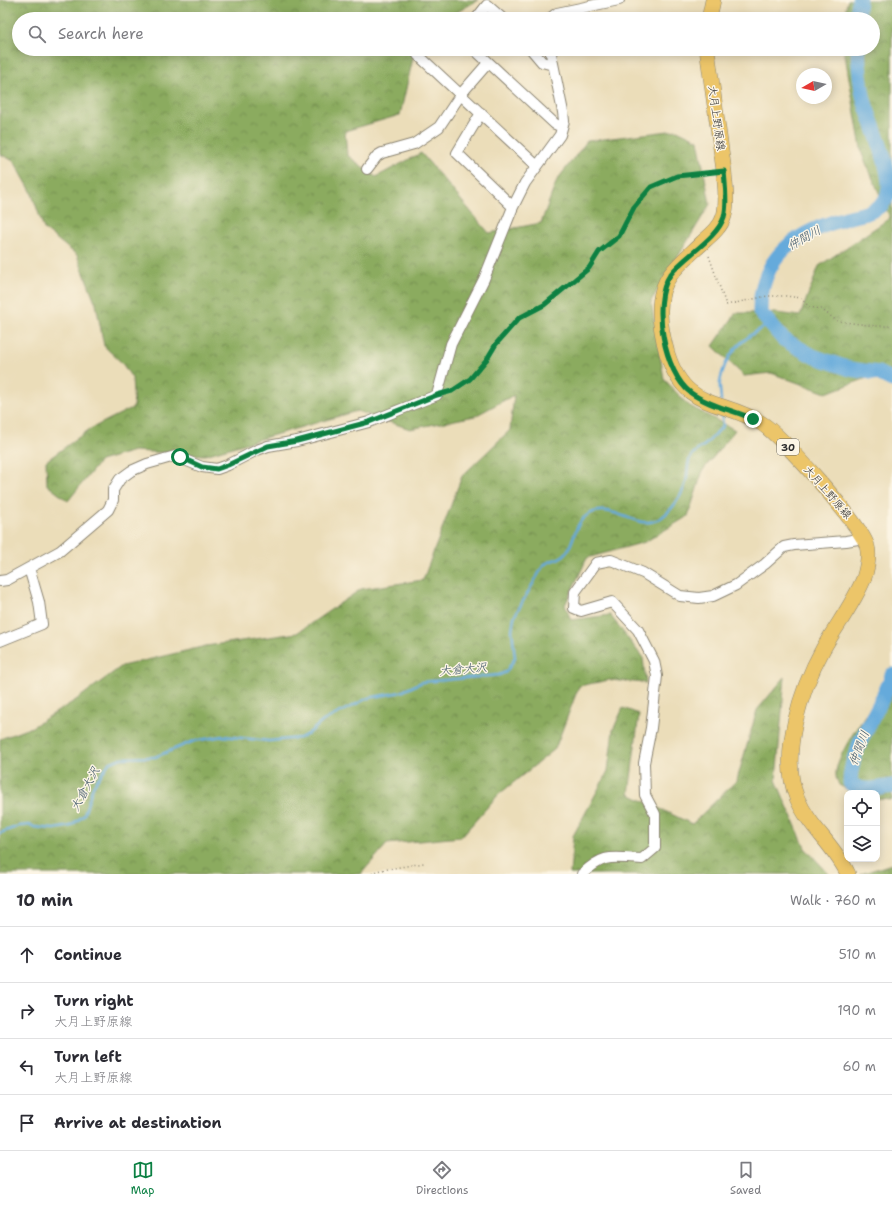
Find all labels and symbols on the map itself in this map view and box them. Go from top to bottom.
north arrow [796,68,832,104]
street label: 大月上野原線 [704,84,729,152]
water label: 仲間川 [784,222,824,254]
route end [744,410,762,428]
road number: 30 [777,439,799,455]
route start [171,448,189,466]
street label: 大月上野原線 [800,463,855,522]
water label: 大倉大沢 [438,659,489,679]
water label: 仲間川 [845,728,873,768]
water label: 大倉大沢 [67,763,104,814]

